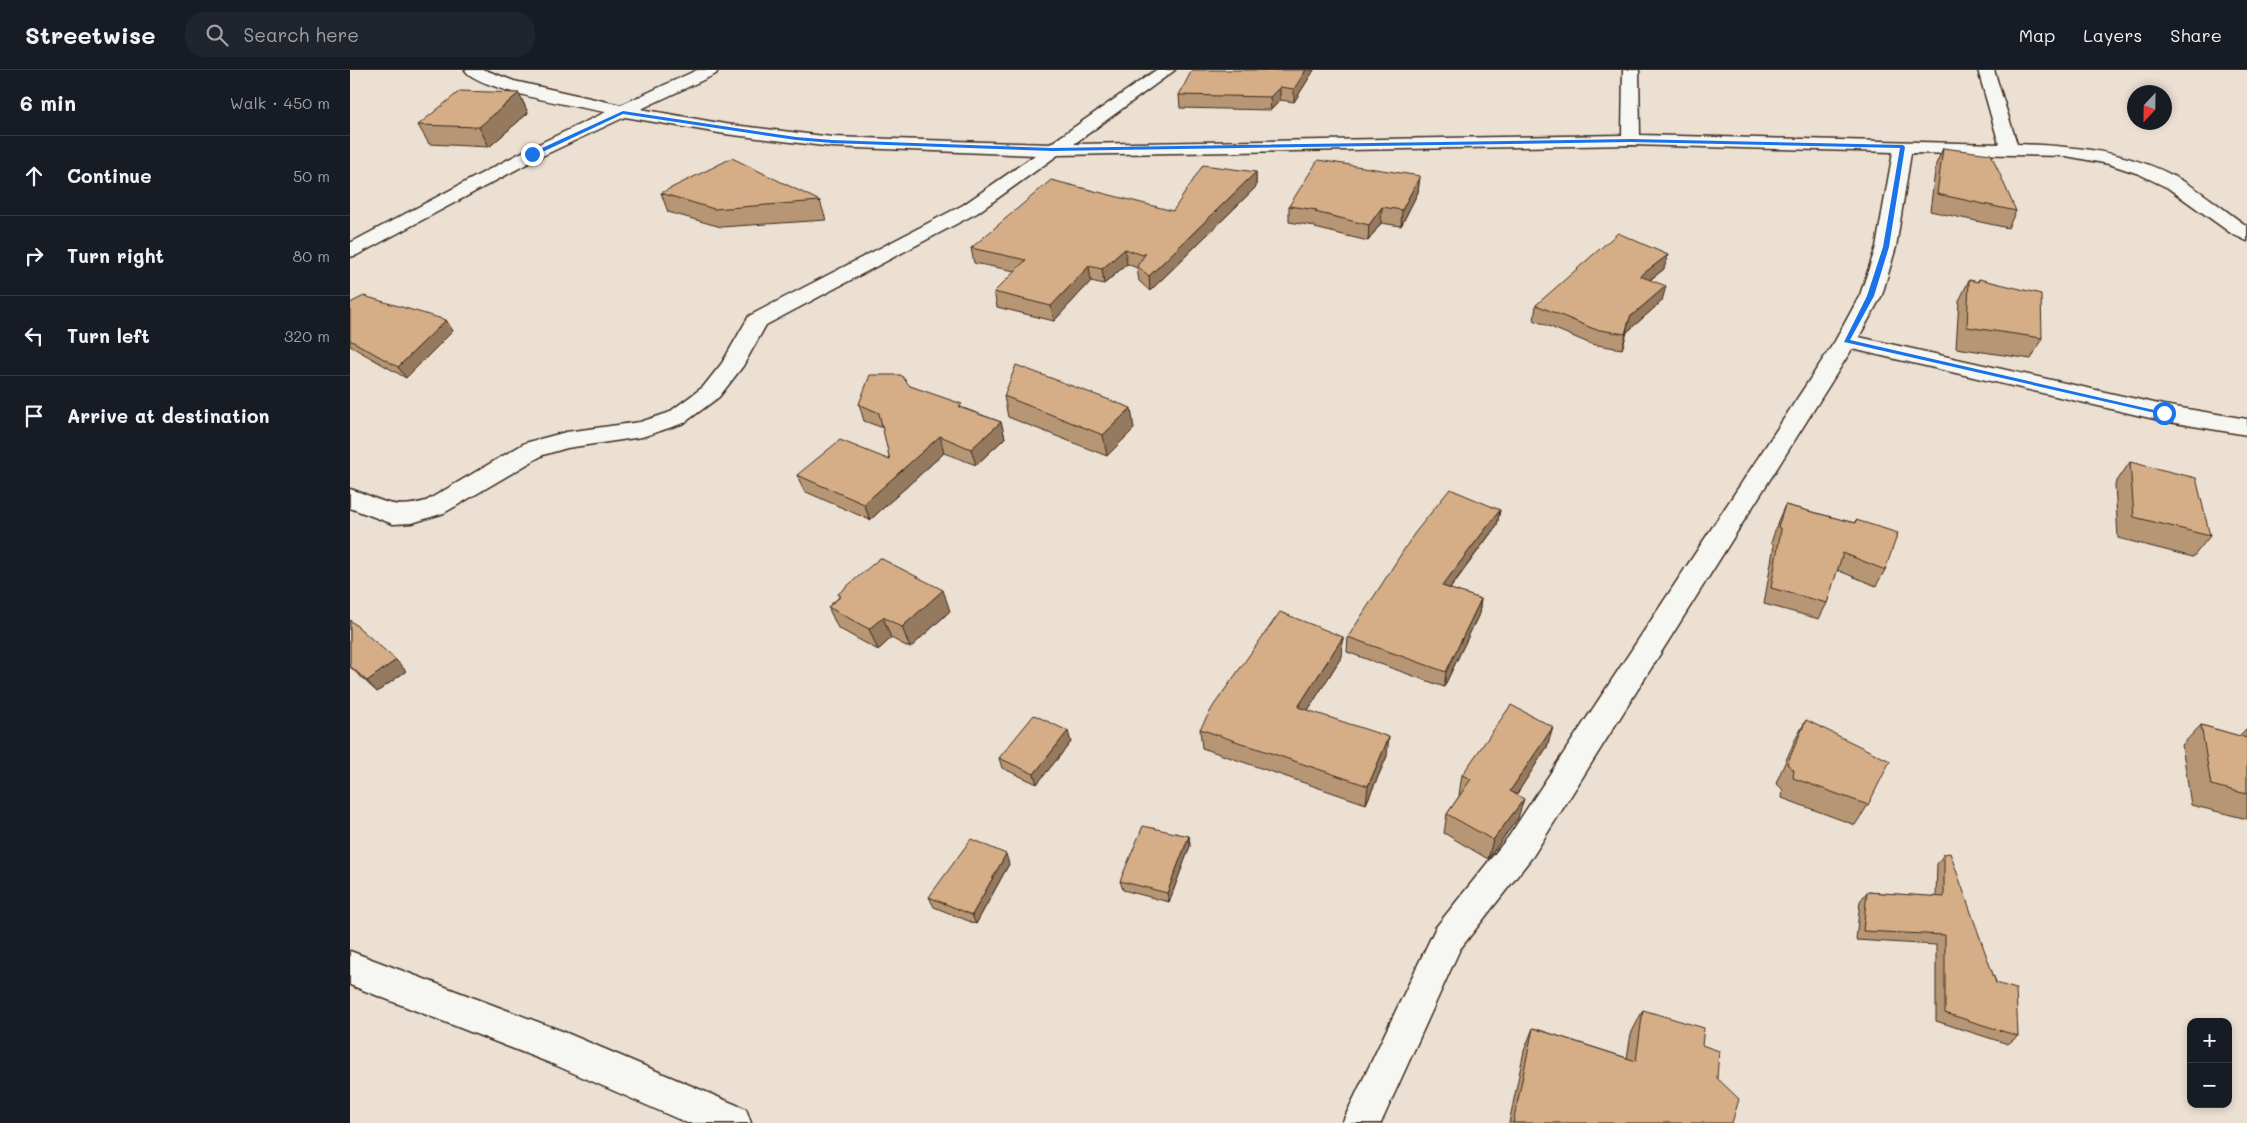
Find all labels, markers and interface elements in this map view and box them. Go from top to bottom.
search box [185,12,535,57]
text: Streetwise [25,19,155,50]
icon: search [203,21,231,49]
text: Search here [243,22,359,47]
text: Map [2019,23,2055,47]
text: Layers [2083,23,2142,47]
text: Share [2170,23,2222,47]
north arrow [2127,85,2172,130]
text: 6 min [20,89,76,116]
text: Walk · 450 m [230,92,330,113]
route end [521,143,544,166]
icon: ahead [20,162,48,190]
text: Continue [67,163,152,188]
text: 50 m [293,165,330,186]
icon: right [20,242,48,270]
text: Turn right [67,243,164,268]
text: 80 m [293,245,330,266]
icon: left [20,322,48,350]
text: Turn left [67,323,150,348]
text: 320 m [284,325,330,346]
icon: arrive [20,402,48,430]
route start [2153,402,2176,425]
text: Arrive at destination [67,403,270,428]
map controls [2187,1018,2232,1108]
button: + [2187,1018,2232,1063]
button: − [2187,1063,2232,1108]

